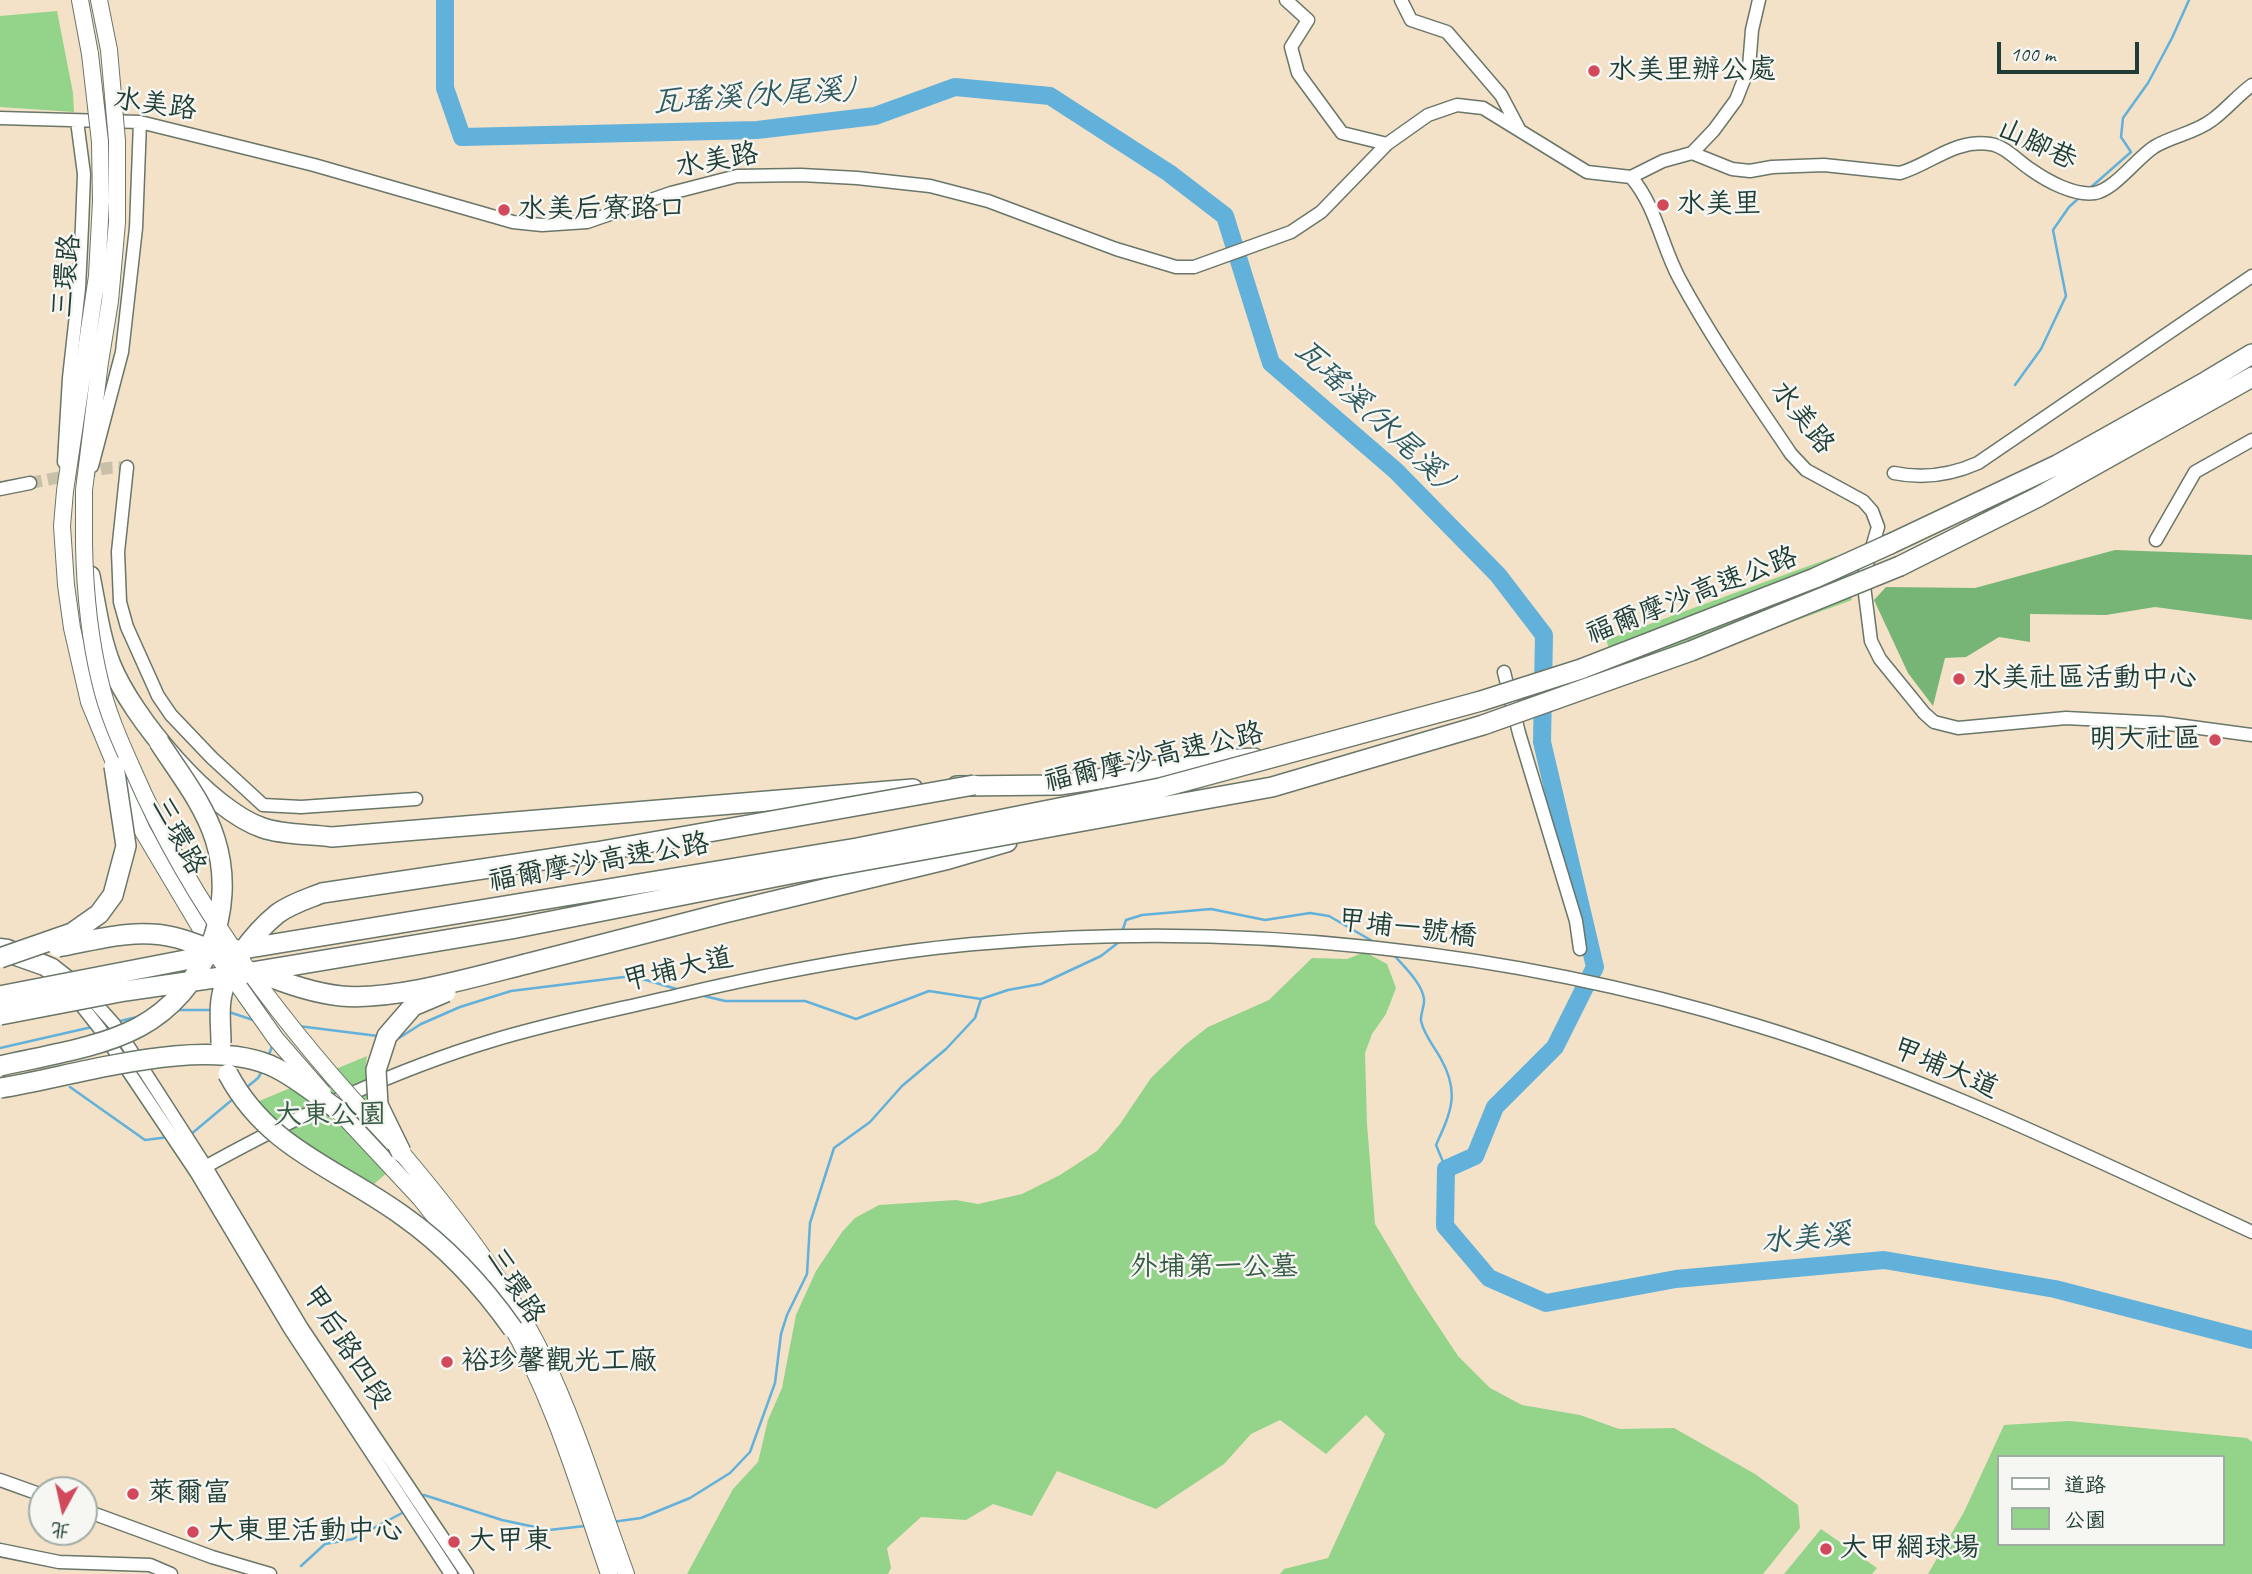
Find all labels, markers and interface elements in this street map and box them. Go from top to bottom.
scale bar [2000,28,2142,72]
text: 100 m [2010,41,2055,67]
place label: 水美里辦公處 [1608,54,1776,88]
marker: 水美里辦公處 [1586,63,1602,79]
water label: 瓦瑤溪(水尾溪) [651,72,853,122]
street label: 水美路 [111,83,199,127]
street label: 山腳巷 [1992,112,2082,178]
street label: 水美路 [673,137,761,185]
place label: 水美里 [1677,188,1761,222]
place label: 水美后寮路口 [518,193,686,227]
marker: 水美里 [1655,197,1671,213]
marker: 水美后寮路口 [496,202,512,218]
street label: 三環路 [46,232,88,320]
water label: 瓦瑤溪(水尾溪) [1287,333,1457,495]
street label: 水美路 [1763,375,1841,461]
street label: 福爾摩沙高速公路 [1581,540,1803,652]
place label: 水美社區活動中心 [1973,662,2197,696]
marker: 水美社區活動中心 [1951,671,1967,687]
street label: 福爾摩沙高速公路 [1041,716,1267,800]
place label: 明大社區 [2089,723,2201,757]
marker: 明大社區 [2207,732,2223,748]
street label: 三環路 [143,791,213,881]
street label: 福爾摩沙高速公路 [486,827,712,899]
street label: 甲埔一號橋 [1335,904,1479,954]
street label: 甲埔大道 [620,941,736,999]
street label: 甲埔大道 [1887,1032,2003,1106]
park label: 大東公園 [274,1099,386,1133]
water label: 水美溪 [1760,1217,1852,1261]
street label: 三環路 [478,1241,552,1331]
park label: 外埔第一公墓 [1130,1251,1298,1285]
street label: 甲后路四段 [294,1279,398,1415]
place label: 裕珍馨觀光工廠 [461,1345,657,1379]
marker: 裕珍馨觀光工廠 [439,1354,455,1370]
legend [1996,1455,2224,1546]
text: 道路 [2064,1472,2106,1498]
north arrow [28,1476,98,1546]
place label: 萊爾富 [147,1477,231,1511]
marker: 萊爾富 [125,1486,141,1502]
text: 公園 [2064,1507,2106,1533]
place label: 大東里活動中心 [207,1515,403,1549]
text: 北 [49,1517,71,1543]
marker: 大東里活動中心 [185,1524,201,1540]
place label: 大甲東 [468,1525,552,1559]
place label: 大甲網球場 [1840,1532,1980,1566]
marker: 大甲東 [446,1534,462,1550]
marker: 大甲網球場 [1818,1541,1834,1557]

